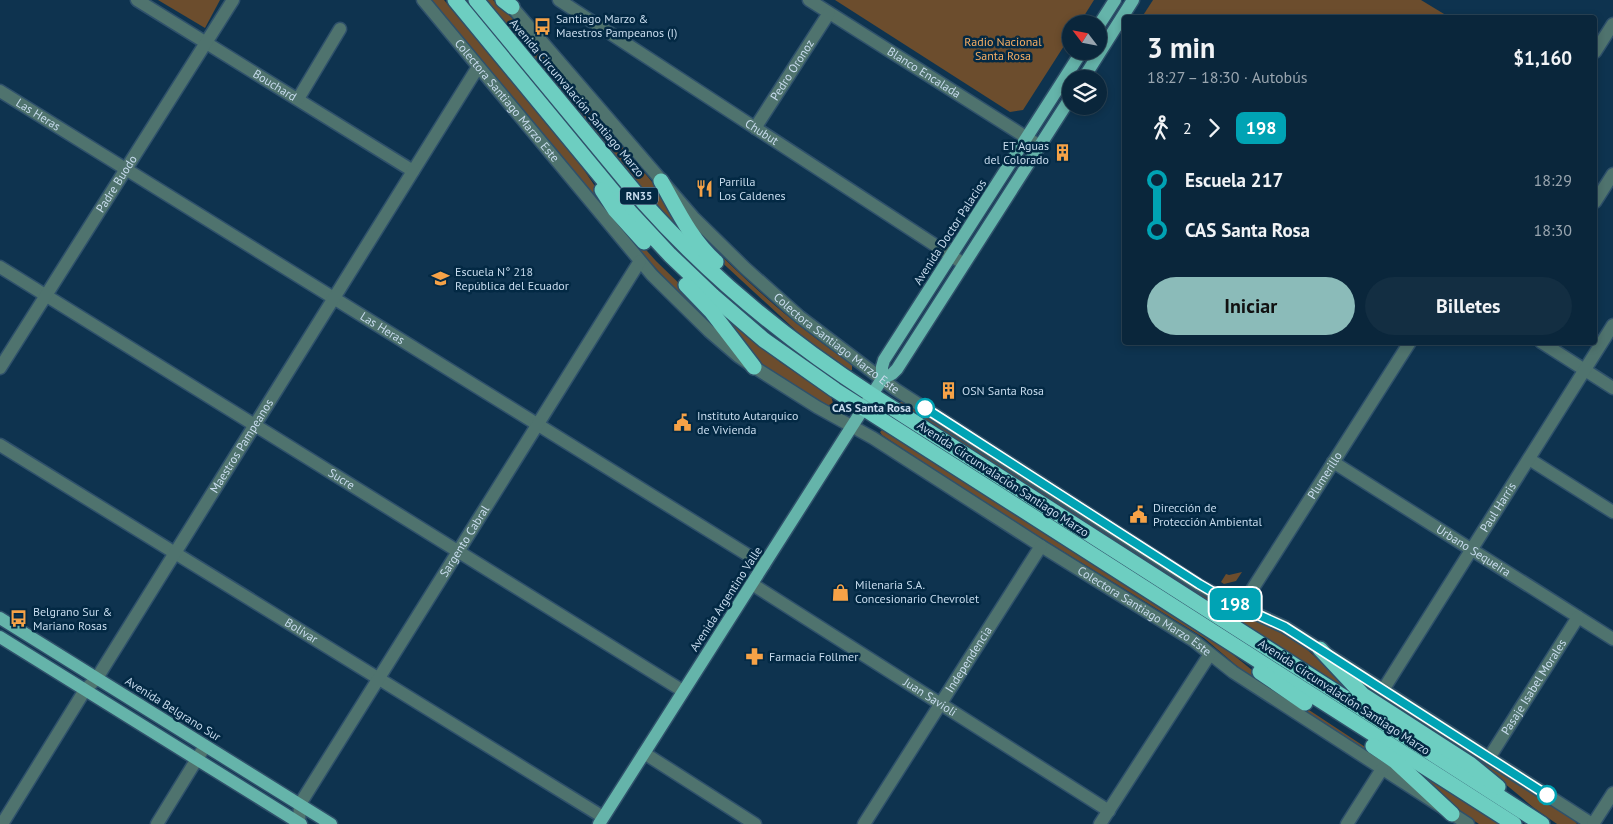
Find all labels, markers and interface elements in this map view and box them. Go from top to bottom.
place label: Santiago Marzo & Maestros Pampeanos (I) [556,11,677,40]
north arrow [1062,15,1108,60]
map controls [1062,15,1107,115]
street label: Avenida Circunvalación Santiago Marzo [507,16,648,180]
bus stop icon: Santiago Marzo & Maestros Pampeanos (I) [532,16,552,36]
text: 3 min [1147,29,1215,66]
park label: Radio Nacional Santa Rosa [964,34,1042,63]
street label: Colectora Santiago Marzo Este [452,36,563,165]
street label: Pedro Oronoz [767,36,817,103]
street label: Blanco Encalada [885,43,964,101]
text: $1,160 [1513,46,1572,70]
street label: Bouchard [250,66,300,104]
text: 18:27 – 18:30 · Autobús [1147,67,1308,87]
button: layers [1062,70,1107,115]
street label: Las Heras [14,95,63,134]
icon: walk [1147,114,1175,142]
icon: forward [1200,114,1228,142]
street label: Chubut [742,115,782,148]
text: 198 [1246,116,1276,139]
text: 2 [1183,118,1192,138]
place label: ET Aguas del Colorado [984,138,1049,167]
building icon: ET Aguas del Colorado [1053,143,1073,163]
street label: Padre Buodo [92,152,140,215]
text: Escuela 217 [1185,168,1283,192]
text: 18:29 [1534,170,1572,190]
place label: Parrilla Los Caldenes [719,174,786,203]
street label: Avenida Doctor Palacios [910,176,989,287]
restaurant icon: Parrilla Los Caldenes [695,179,715,199]
road number: RN35 [620,188,658,205]
text: CAS Santa Rosa [1185,218,1310,242]
text: 18:30 [1534,220,1572,240]
place label: Escuela N° 218 República del Ecuador [455,264,569,293]
school or university icon: Escuela N° 218 República del Ecuador [431,269,451,289]
button: Iniciar [1147,277,1355,335]
button: Billetes [1365,277,1572,335]
street label: Colectora Santiago Marzo Este [771,289,902,397]
street label: Las Heras [358,308,408,347]
building icon: OSN Santa Rosa [938,381,958,401]
place label: OSN Santa Rosa [962,383,1044,398]
street label: Maestros Pampeanos [206,396,276,496]
marker: CAS Santa Rosa [915,398,935,418]
place label: CAS Santa Rosa [832,400,911,415]
place label: Instituto Autarquico de Vivienda [697,408,798,437]
public building icon: Instituto Autarquico de Vivienda [673,413,693,433]
street label: Avenida Circunvalación Santiago Marzo [915,417,1092,540]
street label: Plumerillo [1304,449,1345,502]
street label: Sucre [326,465,358,492]
street label: Paul Harris [1476,479,1519,535]
place label: Dirección de Protección Ambiental [1153,500,1262,529]
street label: Sargento Cabral [436,502,492,580]
public building icon: Dirección de Protección Ambiental [1129,505,1149,525]
street label: Urbano Sequeira [1434,521,1514,579]
street label: Avenida Argentino Valle [686,543,765,654]
street label: Colectora Santiago Marzo Este [1075,563,1215,659]
place label: Milenaria S.A. Concesionario Chevrolet [855,577,979,606]
shop icon: Milenaria S.A. Concesionario Chevrolet [831,582,851,602]
line badge: 198 [1206,588,1264,620]
text: 198 [1220,592,1250,615]
place label: Belgrano Sur & Mariano Rosas [33,604,112,633]
bus stop icon: Belgrano Sur & Mariano Rosas [9,609,29,629]
street label: Bolívar [282,615,321,646]
street label: Independencia [942,623,995,695]
street label: Avenida Circunvalación Santiago Marzo [1256,635,1433,758]
street label: Pasaje Isabel Morales [1498,636,1569,737]
pharmacy icon: Farmacia Follmer [745,647,765,667]
place label: Farmacia Follmer [769,649,858,664]
street label: Avenida Belgrano Sur [123,673,224,744]
street label: Juan Savioli [900,674,960,719]
unlabelled marker [1537,785,1557,805]

